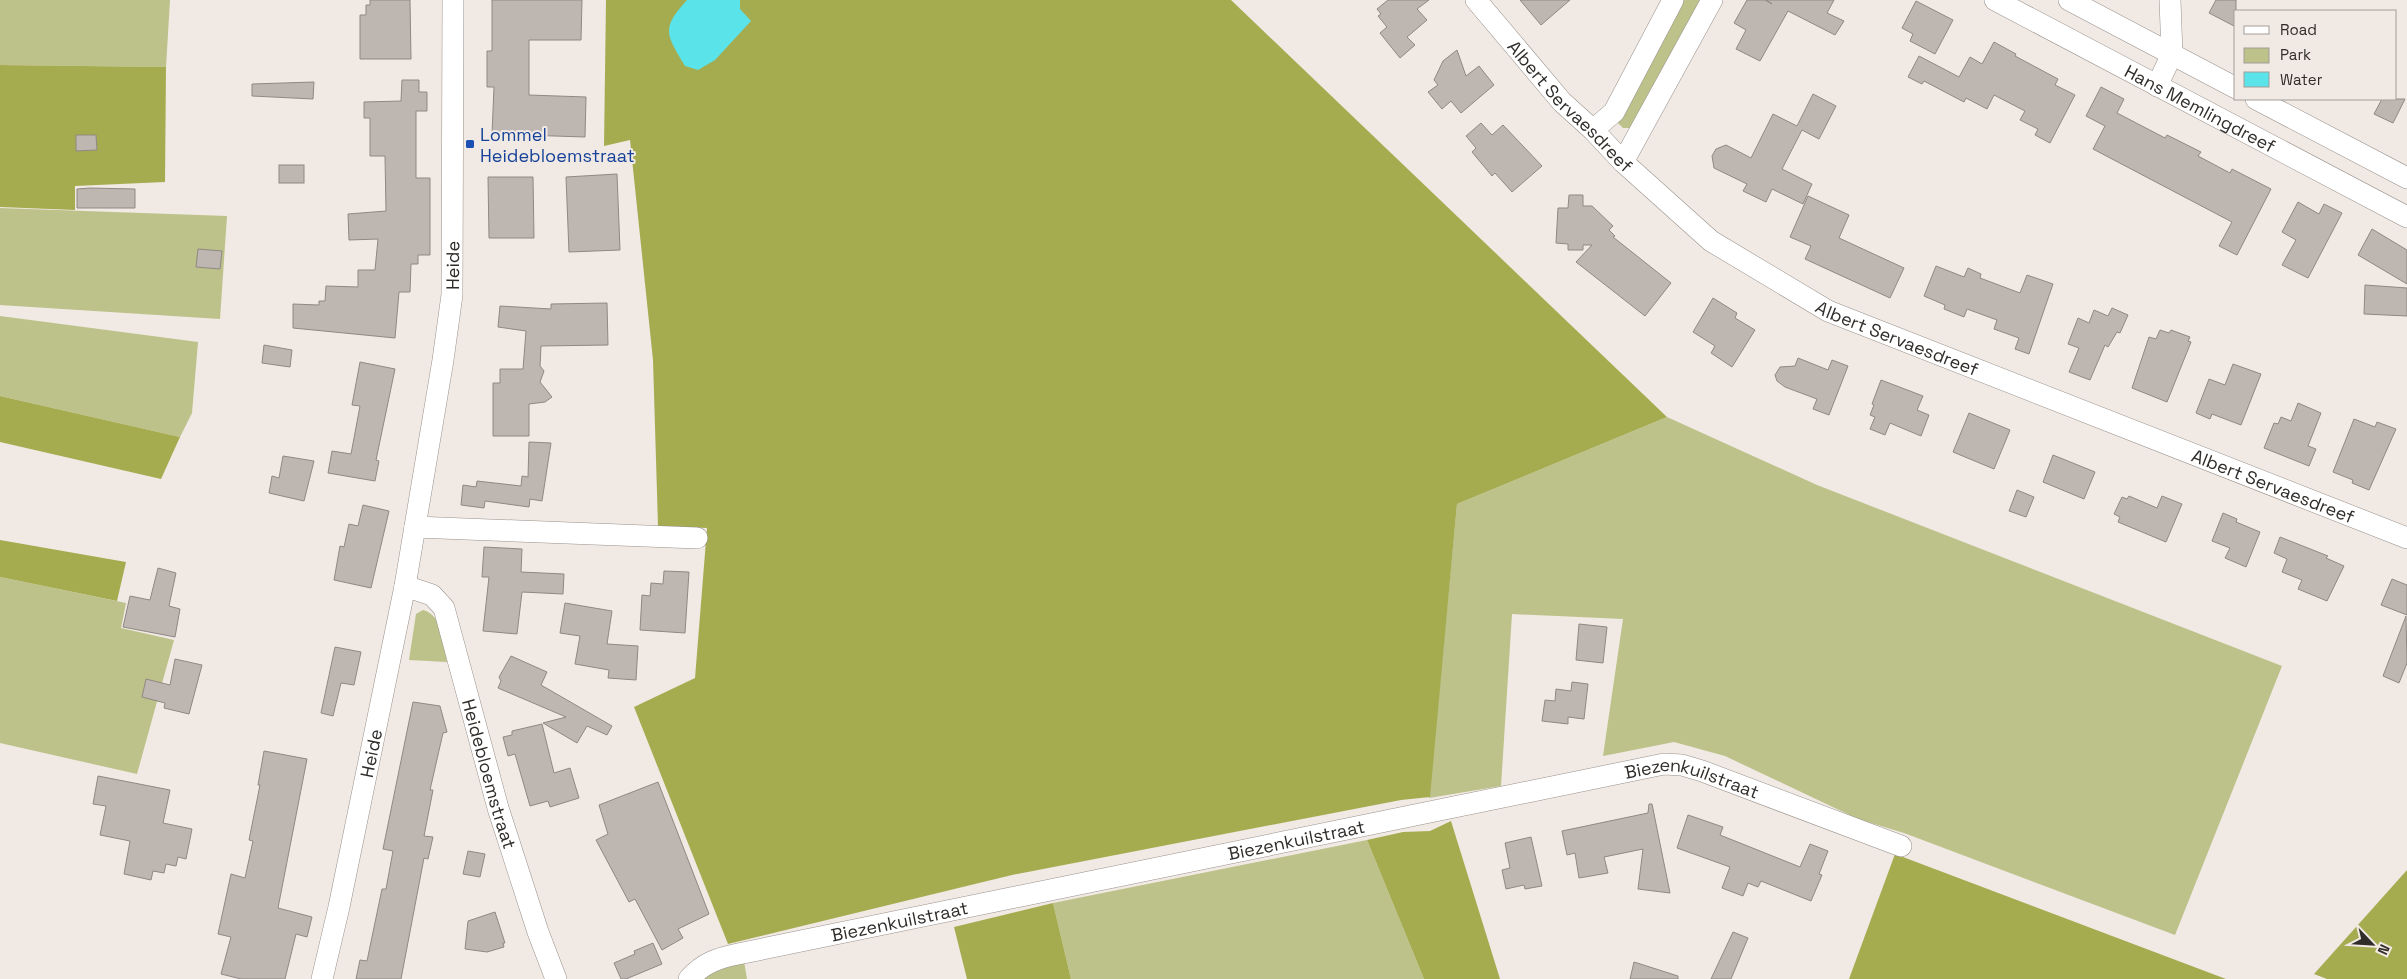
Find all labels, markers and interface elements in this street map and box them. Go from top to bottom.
legend [2234,10,2397,100]
text: Road [2280,20,2317,39]
street label: Albert Servaesdreef [1503,35,1638,177]
text: Park [2280,45,2311,64]
street label: Hans Memlingdreef [2121,59,2280,157]
text: Water [2280,70,2323,89]
place label: Lommel Heidebloemstraat [480,123,635,167]
marker: Lommel Heidebloemstraat [464,138,476,150]
street label: Heide [441,241,464,290]
street label: Albert Servaesdreef [1812,295,1982,380]
street label: Albert Servaesdreef [2189,443,2358,528]
street label: Heidebloemstraat [458,696,522,852]
street label: Heide [354,727,387,780]
street label: Biezenkuilstraat [1622,752,1763,803]
street label: Biezenkuilstraat [1226,814,1367,865]
street label: Biezenkuilstraat [829,896,970,946]
north arrow [2347,919,2397,969]
text: N [2374,941,2394,958]

